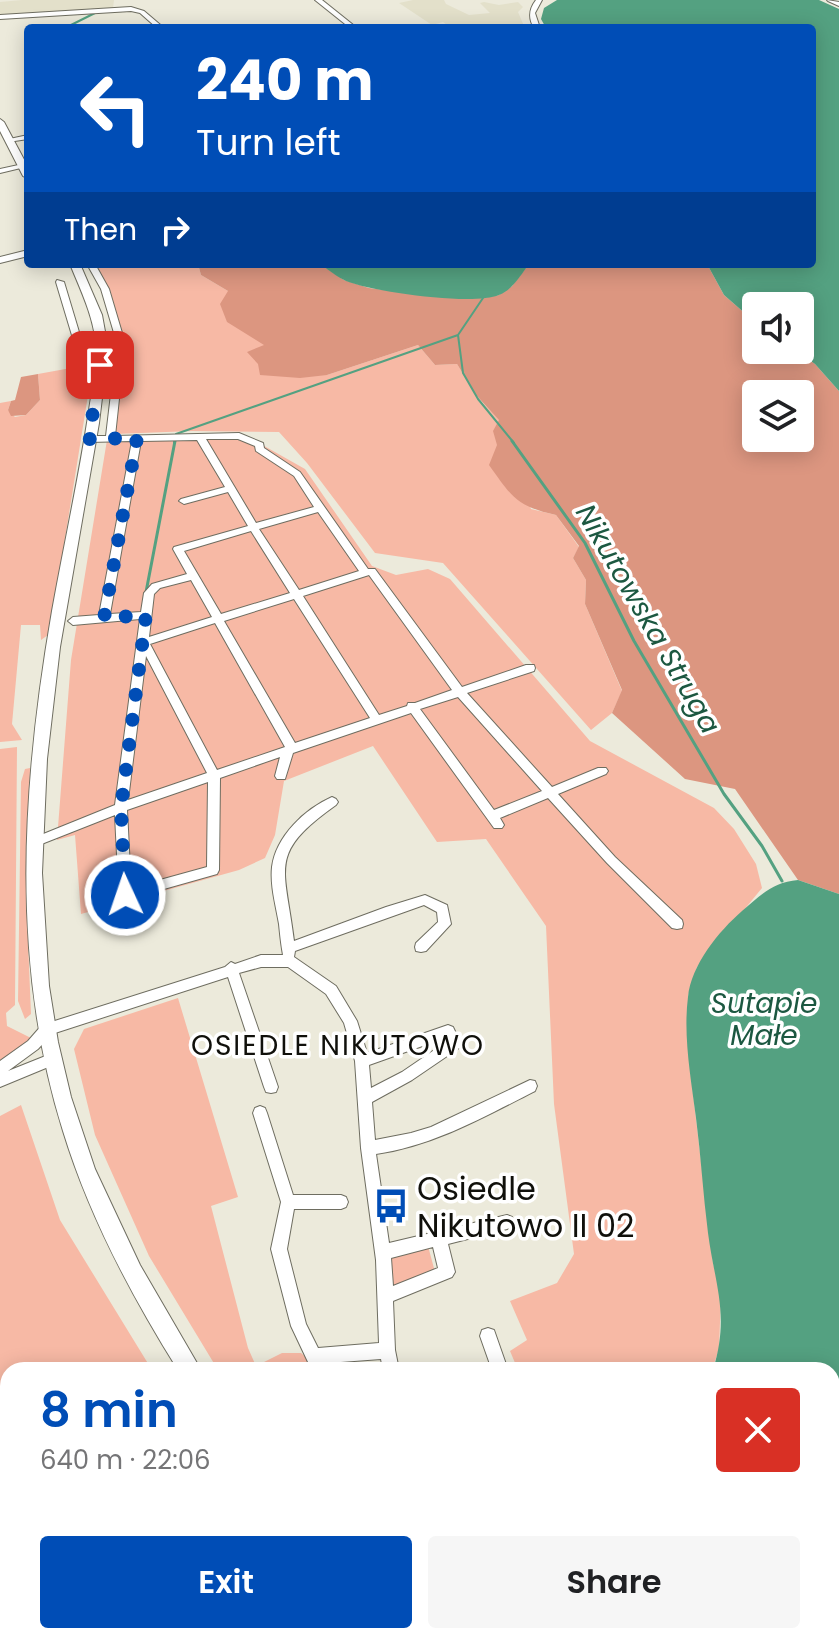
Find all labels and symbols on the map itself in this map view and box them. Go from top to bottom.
pin [66,331,134,399]
water label: Nikutowska Struga [566,497,730,741]
position arrow [83,853,167,937]
water label: Sutapie Małe [711,984,817,1055]
district label: OSIEDLE NIKUTOWO [191,1026,485,1065]
place label: Osiedle Nikutowo II 02 [417,1166,635,1248]
bus stop icon: Osiedle Nikutowo II 02 [372,1187,410,1225]

